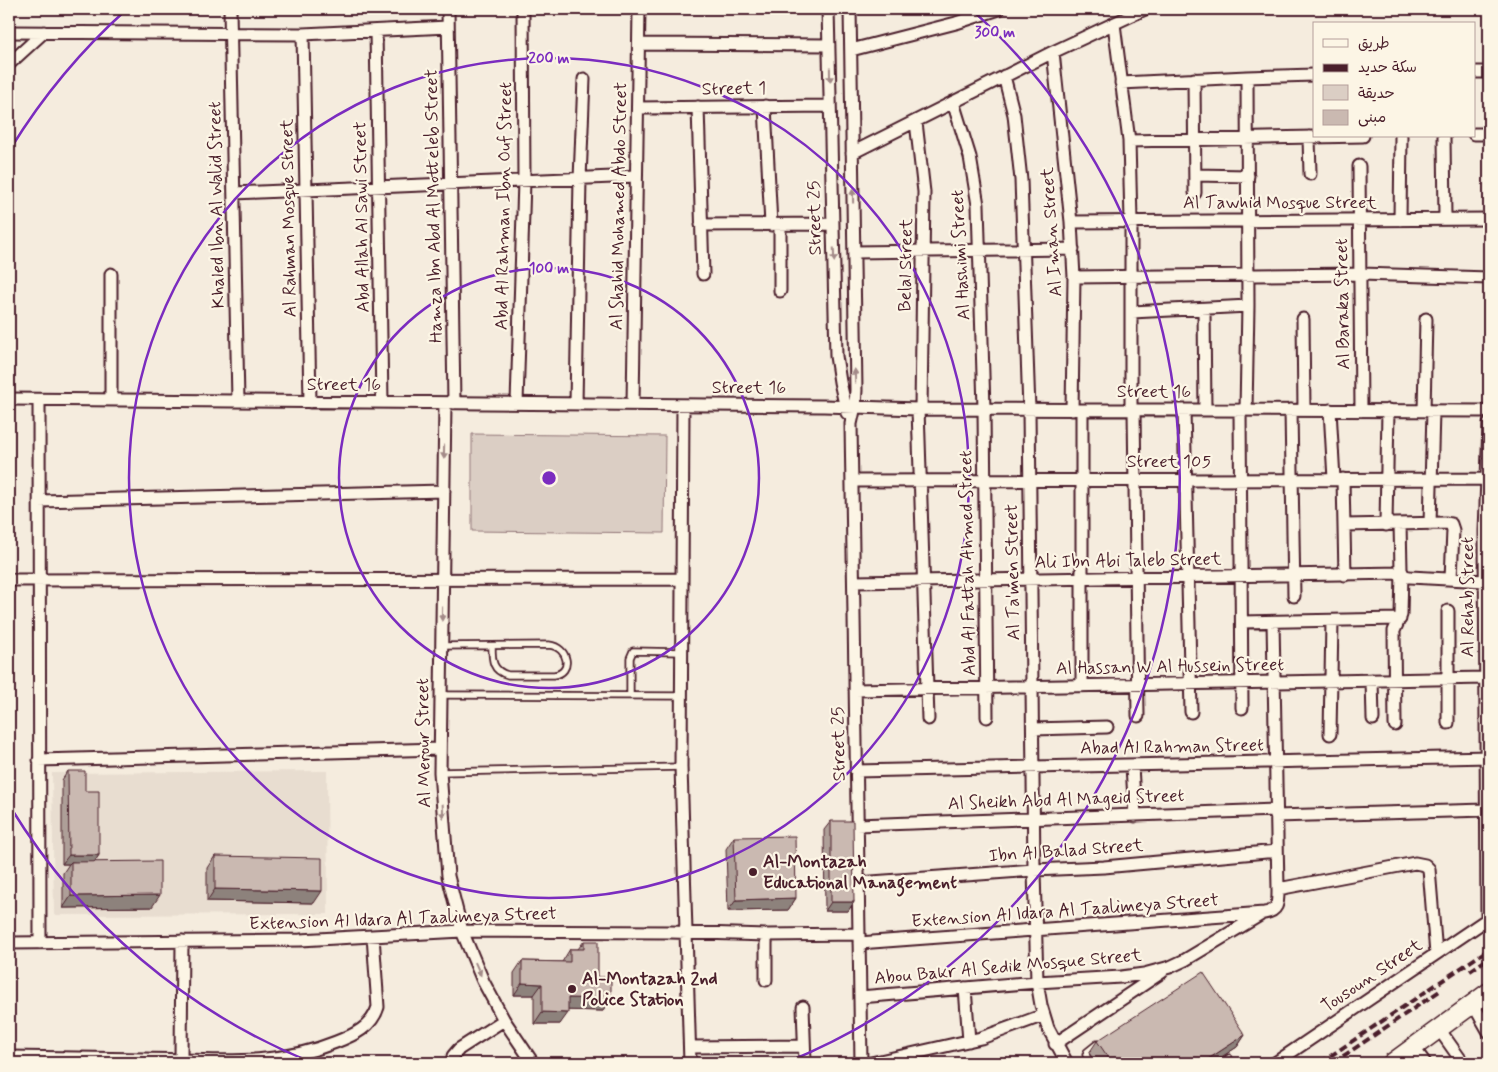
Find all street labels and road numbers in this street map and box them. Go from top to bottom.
street label: Hamza Ibn Abd Al Motteleb Street [420,69,448,343]
street label: Street 1 [702,76,766,102]
street label: Abd Al Rahman Ibn Ouf Street [490,81,518,330]
street label: Al Shahid Mohamed Abdo Street [605,82,633,330]
street label: Khaled Ibn Al Walid Street [203,101,231,309]
street label: Al Rahman Mosque Street [275,118,303,317]
street label: Abd Allah Al Sawi Street [348,121,376,313]
street label: Al Iman Street [1035,166,1069,298]
street label: Street 25 [802,180,828,256]
street label: Al Hashimi Street [946,189,976,321]
street label: Al Tawhid Mosque Street [1183,191,1377,215]
street label: Belal Street [893,218,919,312]
street label: Al Baraka Street [1330,238,1356,370]
street label: Street 16 [307,373,381,397]
street label: Street 16 [712,376,786,400]
street label: Street 16 [1117,380,1191,404]
street label: Abd Al Fattah Ahmed Street [954,450,982,676]
street label: Street 105 [1127,450,1211,474]
street label: Al Ta'men Street [1000,504,1026,640]
street label: Al Rehab Street [1456,537,1480,657]
street label: Ali Ibn Abi Taleb Street [1034,547,1222,575]
street label: Al Hassan W Al Hussein Street [1056,653,1285,681]
street label: Al Merour Street [411,678,437,808]
street label: Street 25 [826,706,852,782]
street label: Abad Al Rahman Street [1080,733,1264,761]
street label: Al Sheikh Abd Al Mageid Street [947,784,1185,816]
street label: Ibn Al Balad Street [988,834,1144,868]
street label: Extension Al Idara Al Taalimeya Street [911,888,1219,934]
street label: Extension Al Idara Al Taalimeya Street [249,902,557,936]
street label: Tousoun Street [1317,933,1428,1019]
street label: Abou Bakr Al Sedik Mosque Street [873,943,1143,991]

